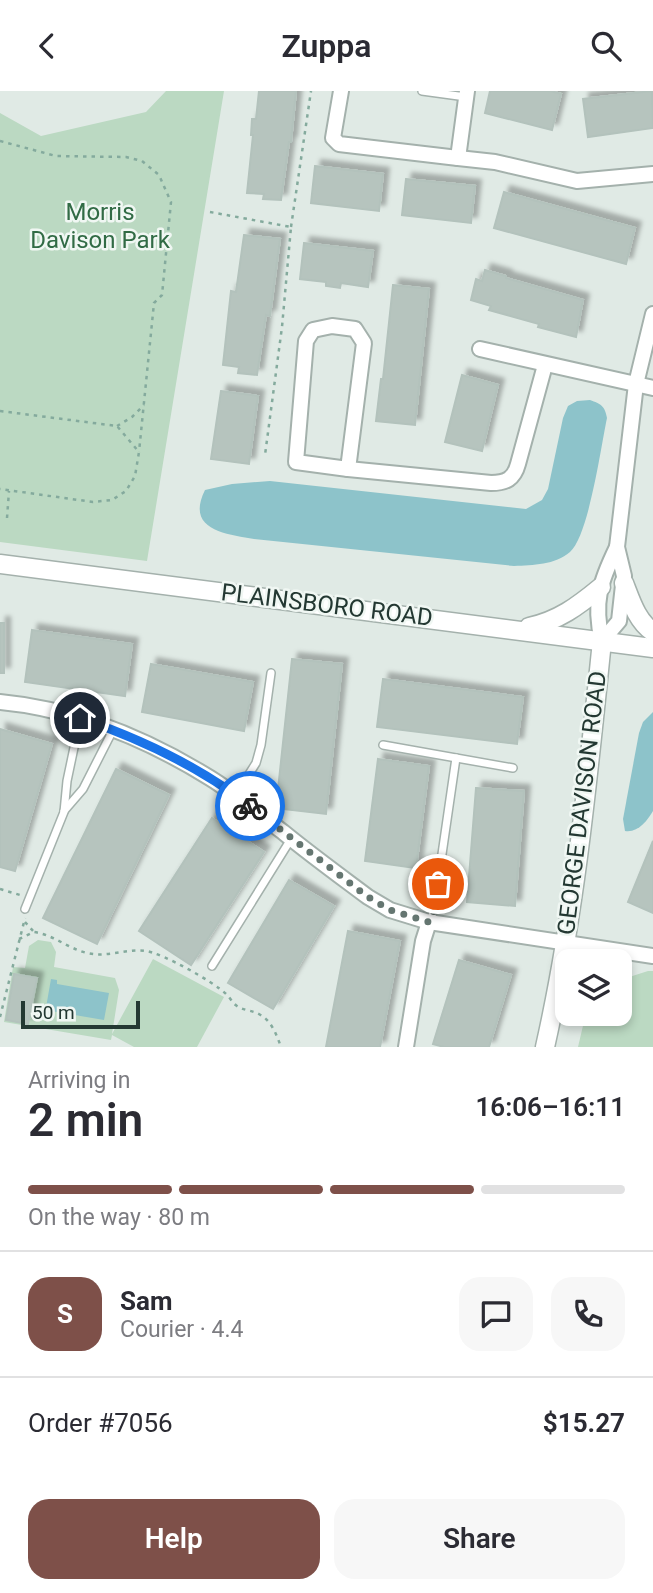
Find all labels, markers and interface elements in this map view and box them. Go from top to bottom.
icon: back [28,27,66,65]
text: Zuppa [281,27,372,65]
icon: search [587,27,625,65]
park label: Morris Davison Park [30,198,171,254]
street label: PLAINSBORO ROAD [220,578,434,632]
street label: GEORGE DAVISON ROAD [552,670,612,936]
pin [50,688,110,748]
icon: home [61,699,99,737]
courier [215,771,285,841]
icon: bike [231,787,269,825]
pin [408,854,468,914]
icon: bag [419,865,457,903]
map controls [555,949,632,1026]
button: layers [555,949,632,1026]
scale bar [21,998,140,1030]
text: 50 m [32,1001,75,1024]
text: Arriving in [28,1067,131,1094]
text: 16:06–16:11 [475,1092,625,1122]
text: 2 min [28,1093,143,1147]
text: On the way · 80 m [28,1204,210,1231]
button: chat [459,1277,533,1351]
button: phone [551,1277,625,1351]
text: Sam [120,1286,172,1316]
text: S [57,1299,73,1329]
text: Courier · 4.4 [120,1316,243,1343]
text: Order #7056 [28,1408,173,1438]
text: $15.27 [543,1408,625,1438]
button: Help [28,1499,320,1579]
button: Share [334,1499,625,1579]

